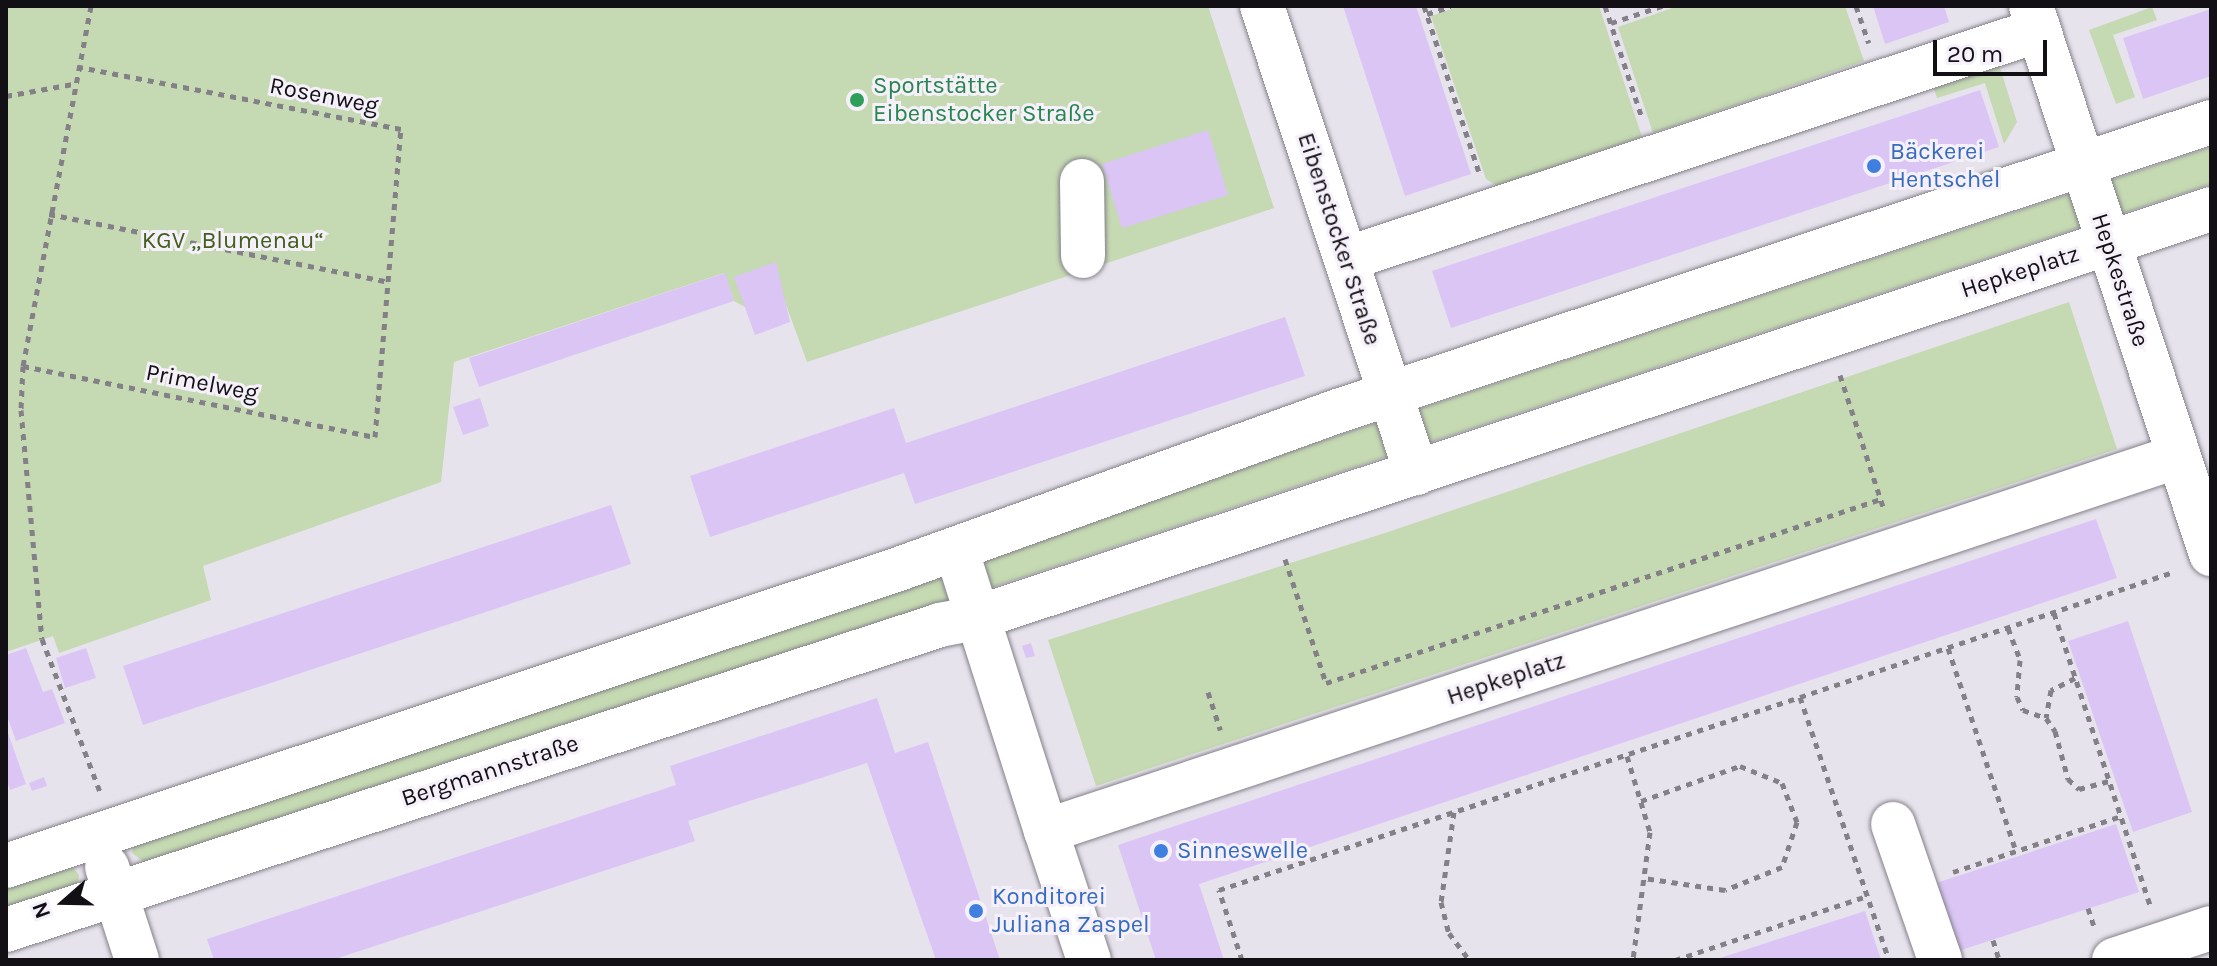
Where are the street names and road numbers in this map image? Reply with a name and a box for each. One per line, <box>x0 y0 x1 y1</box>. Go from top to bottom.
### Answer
street label: Rosenweg <box>267 71 381 121</box>
street label: Eibenstocker Straße <box>1291 129 1387 349</box>
street label: Hepkestraße <box>2085 210 2155 350</box>
street label: Hepkeplatz <box>1957 239 2083 305</box>
street label: Primelweg <box>143 358 261 408</box>
street label: Hepkeplatz <box>1443 646 1569 712</box>
street label: Bergmannstraße <box>398 729 582 813</box>

